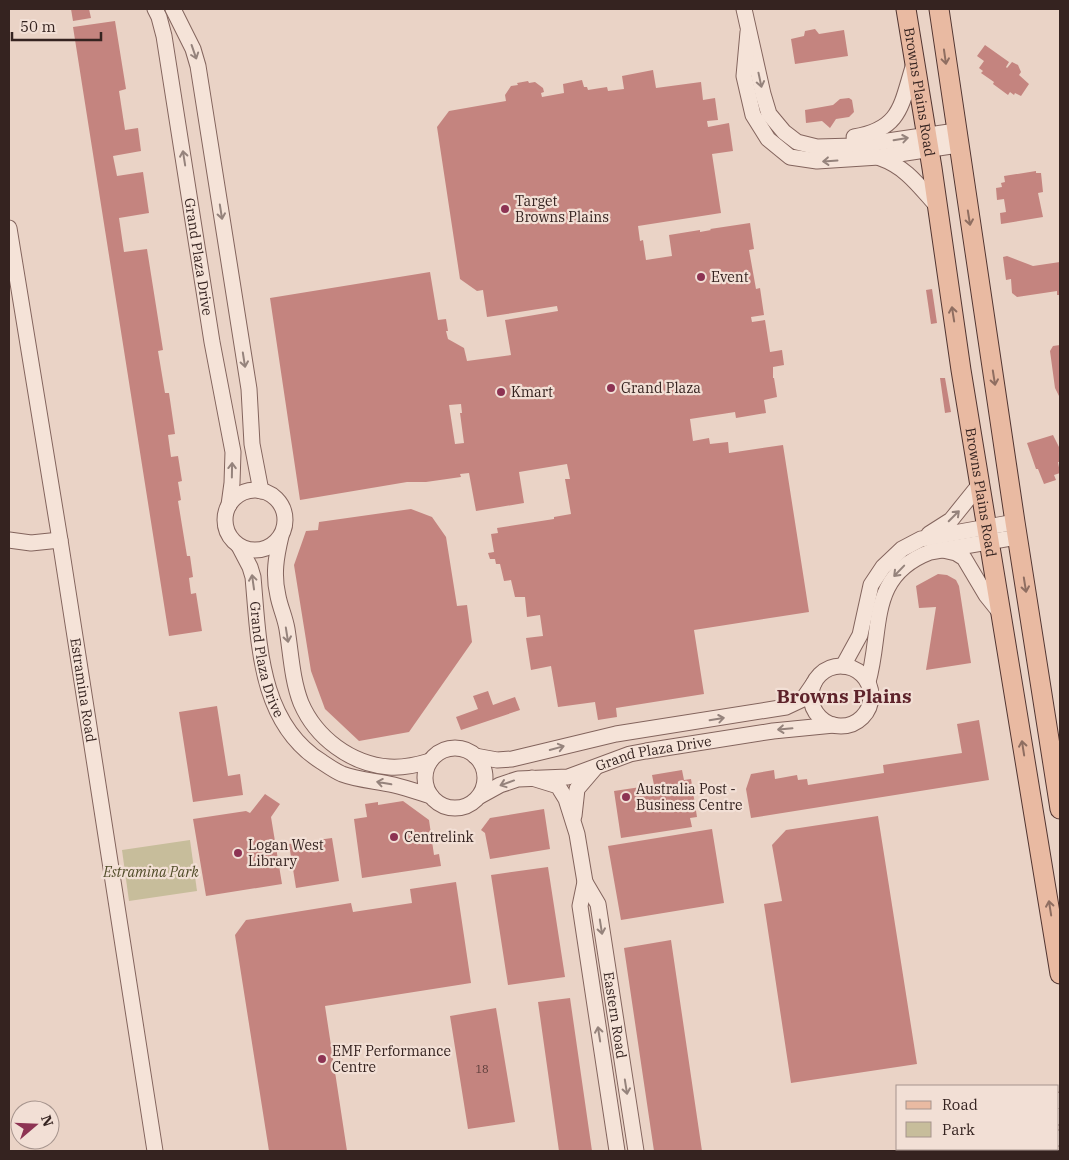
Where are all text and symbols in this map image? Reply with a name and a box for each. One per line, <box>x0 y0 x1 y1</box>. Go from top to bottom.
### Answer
scale bar <box>12 10 101 42</box>
text: 50 m <box>20 17 56 36</box>
street label: Browns Plains Road <box>900 26 939 158</box>
one-way arrow <box>190 44 199 60</box>
one-way arrow <box>940 49 950 65</box>
one-way arrow <box>756 71 765 87</box>
one-way arrow <box>892 134 908 144</box>
one-way arrow <box>178 151 188 167</box>
one-way arrow <box>822 156 838 165</box>
place label: Target Browns Plains <box>515 192 609 226</box>
street label: Grand Plaza Drive <box>181 197 217 317</box>
marker: Target Browns Plains <box>499 203 511 215</box>
one-way arrow <box>216 204 226 220</box>
one-way arrow <box>965 209 975 225</box>
place label: Event <box>711 268 749 286</box>
marker: Event <box>695 271 707 283</box>
one-way arrow <box>948 307 958 323</box>
one-way arrow <box>240 351 250 367</box>
one-way arrow <box>989 370 999 386</box>
place label: Grand Plaza <box>621 379 701 397</box>
marker: Grand Plaza <box>605 382 617 394</box>
place label: Kmart <box>511 383 553 401</box>
marker: Kmart <box>495 386 507 398</box>
street label: Browns Plains Road <box>962 426 1001 559</box>
one-way arrow <box>227 463 237 479</box>
one-way arrow <box>948 510 960 522</box>
one-way arrow <box>893 565 905 578</box>
one-way arrow <box>248 574 258 590</box>
one-way arrow <box>1020 576 1030 592</box>
street label: Grand Plaza Drive <box>246 601 288 721</box>
one-way arrow <box>283 626 293 642</box>
street label: Estramina Road <box>66 637 100 744</box>
district label: Browns Plains <box>776 684 912 708</box>
one-way arrow <box>709 713 725 723</box>
one-way arrow <box>777 725 793 734</box>
street label: Grand Plaza Drive <box>593 732 713 775</box>
one-way arrow <box>1018 740 1028 756</box>
one-way arrow <box>549 742 565 752</box>
one-way arrow <box>376 778 392 787</box>
one-way arrow <box>499 778 515 788</box>
place label: Australia Post - Business Centre <box>636 780 742 814</box>
marker: Australia Post - Business Centre <box>620 791 632 803</box>
place label: Centrelink <box>404 828 475 846</box>
marker: Centrelink <box>388 831 400 843</box>
place label: Logan West Library <box>248 836 324 870</box>
marker: Logan West Library <box>232 847 244 859</box>
park label: Estramina Park <box>102 863 199 881</box>
one-way arrow <box>1044 901 1054 917</box>
one-way arrow <box>597 919 607 935</box>
street label: Eastern Road <box>600 970 631 1060</box>
one-way arrow <box>594 1026 604 1042</box>
place label: EMF Performance Centre <box>332 1042 451 1076</box>
marker: EMF Performance Centre <box>316 1053 328 1065</box>
house number: 18 <box>475 1062 489 1076</box>
one-way arrow <box>622 1079 632 1095</box>
legend <box>896 1085 1059 1150</box>
text: Road <box>942 1095 978 1114</box>
north arrow <box>10 1100 60 1150</box>
text: N <box>37 1113 58 1129</box>
text: Park <box>942 1120 975 1139</box>

